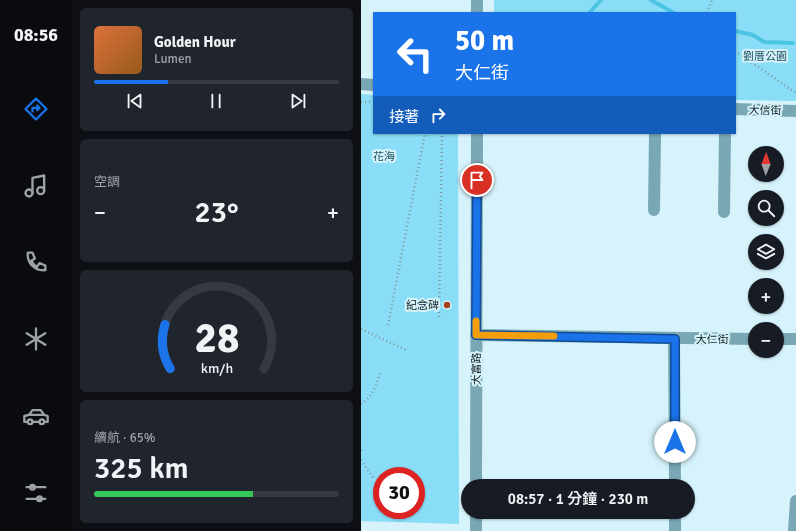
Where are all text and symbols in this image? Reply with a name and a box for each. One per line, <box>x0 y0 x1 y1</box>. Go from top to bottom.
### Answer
text: 08:56 <box>14 24 58 46</box>
text: 50 m <box>455 24 514 58</box>
icon: left <box>389 28 441 80</box>
text: Golden Hour <box>154 33 236 51</box>
park label: 劉厝公園 <box>743 50 787 63</box>
text: Lumen <box>154 51 192 67</box>
text: 大仁街 <box>455 62 509 84</box>
icon: previous <box>124 90 146 112</box>
icon: pause <box>205 90 227 112</box>
icon: next <box>287 90 309 112</box>
icon: directions <box>22 95 50 123</box>
icon: right <box>427 104 449 126</box>
street label: 大信街 <box>748 104 782 117</box>
text: 接著 <box>389 108 419 126</box>
north arrow <box>748 146 784 182</box>
map controls <box>748 146 784 358</box>
park label: 花海 <box>373 150 395 163</box>
pin <box>460 163 494 197</box>
icon: arrive <box>466 169 488 191</box>
icon: music <box>22 172 50 200</box>
text: 空調 <box>94 174 120 190</box>
button: search <box>748 190 784 226</box>
text: 23° <box>195 194 238 231</box>
text: − <box>94 199 106 226</box>
text: + <box>327 199 339 226</box>
button: layers <box>748 234 784 270</box>
icon: phone <box>22 248 50 276</box>
button: + <box>748 278 784 314</box>
place label: 紀念碑 <box>406 299 439 312</box>
marker: 紀念碑 <box>442 300 452 310</box>
text: 28 <box>194 313 239 364</box>
button: − <box>748 322 784 358</box>
icon: climate <box>22 325 50 353</box>
street label: 大仁街 <box>696 333 729 346</box>
street label: 大富路 <box>470 353 483 386</box>
text: km/h <box>200 359 233 376</box>
icon: car <box>22 402 50 430</box>
position arrow <box>654 421 696 463</box>
text: 續航 · 65% <box>94 430 156 446</box>
text: 325 km <box>94 450 189 487</box>
speed limit sign: 30 <box>373 467 425 519</box>
icon: filters <box>22 479 50 507</box>
text: 08:57 · 1 分鐘 · 230 m <box>508 490 648 508</box>

